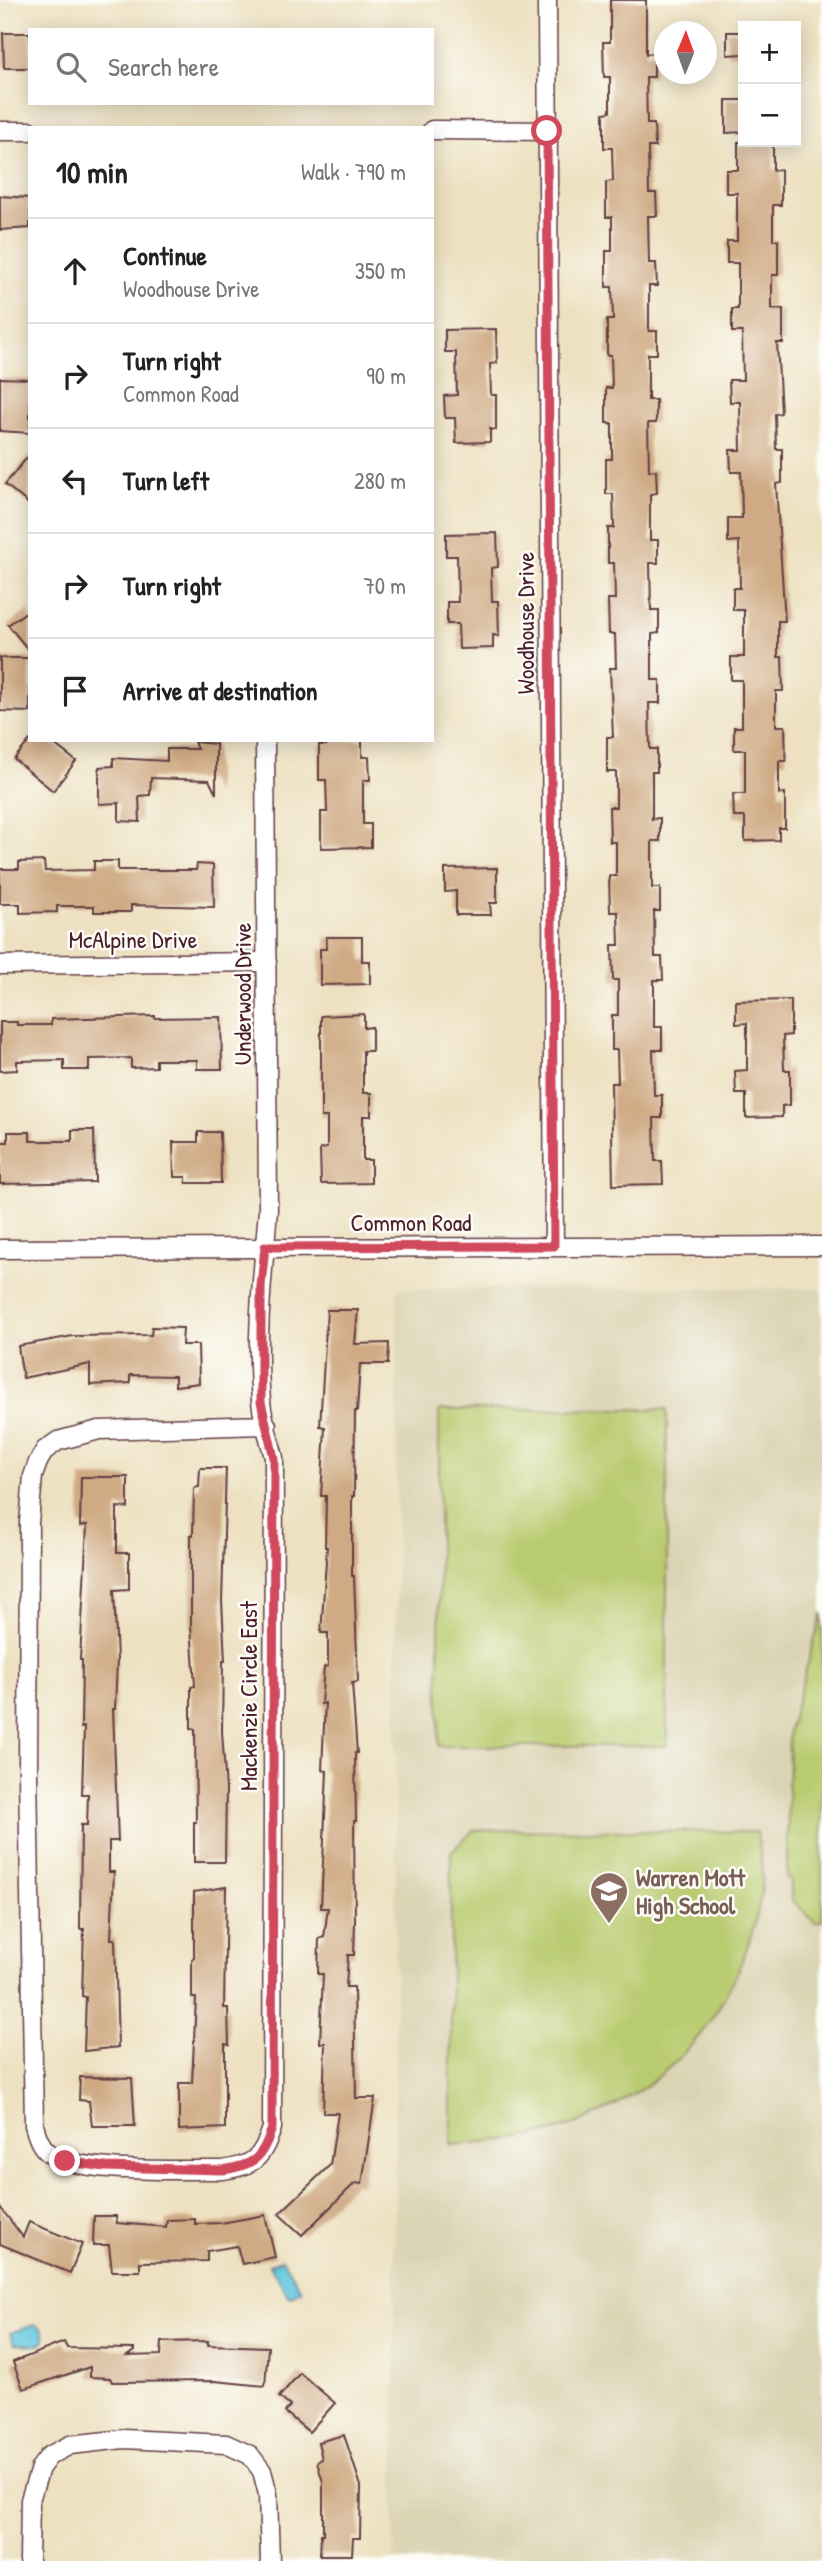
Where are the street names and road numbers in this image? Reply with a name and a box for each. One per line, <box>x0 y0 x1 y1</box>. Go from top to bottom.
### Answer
street label: Woodhouse Drive <box>509 551 541 694</box>
street label: Underwood Drive <box>226 922 258 1065</box>
street label: McAlpine Drive <box>69 923 198 955</box>
street label: Common Road <box>351 1206 471 1238</box>
street label: Mackenzie Circle East <box>232 1600 264 1791</box>

